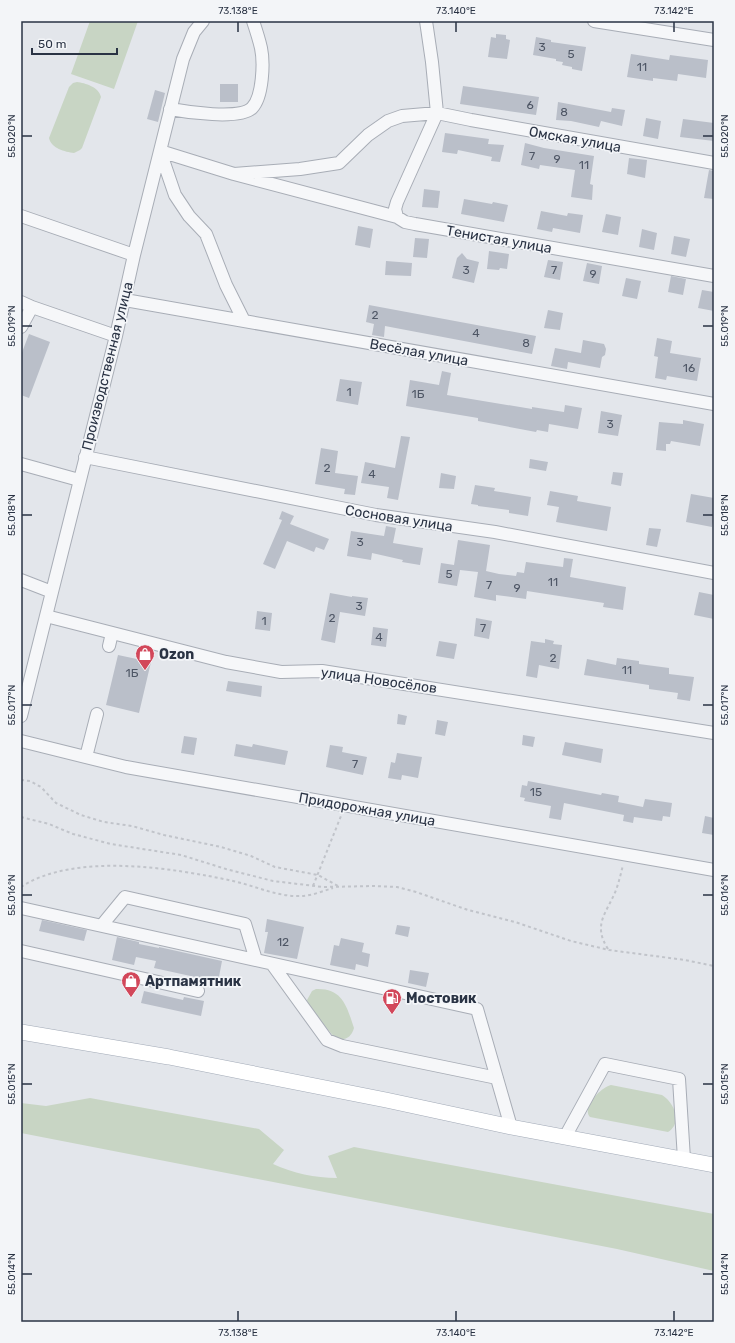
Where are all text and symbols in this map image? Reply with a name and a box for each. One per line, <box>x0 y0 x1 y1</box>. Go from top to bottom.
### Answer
text: 73.138°E <box>218 5 258 17</box>
text: 73.140°E <box>436 5 476 17</box>
text: 73.142°E <box>654 5 694 17</box>
scale bar <box>32 30 117 56</box>
text: 50 m <box>38 37 66 51</box>
house number: 3 <box>538 40 546 54</box>
house number: 5 <box>567 47 575 61</box>
house number: 11 <box>637 60 647 74</box>
house number: 6 <box>526 98 534 112</box>
house number: 8 <box>560 105 568 119</box>
text: 55.020°N <box>6 114 18 158</box>
text: 55.020°N <box>719 114 731 158</box>
street label: Омская улица <box>527 123 622 156</box>
house number: 7 <box>529 149 535 163</box>
house number: 9 <box>553 152 561 166</box>
house number: 11 <box>579 158 589 172</box>
street label: Тенистая улица <box>445 222 553 257</box>
house number: 3 <box>462 263 470 277</box>
house number: 7 <box>551 263 557 277</box>
house number: 9 <box>589 267 597 281</box>
street label: Производственная улица <box>78 280 137 452</box>
text: 55.019°N <box>6 305 18 347</box>
text: 55.019°N <box>719 305 731 347</box>
house number: 2 <box>371 308 379 322</box>
house number: 4 <box>472 326 480 340</box>
street label: Весёлая улица <box>368 335 470 370</box>
house number: 8 <box>522 336 530 350</box>
house number: 16 <box>683 361 695 375</box>
house number: 1 <box>346 385 352 399</box>
house number: 1Б <box>412 387 425 401</box>
house number: 3 <box>606 417 614 431</box>
house number: 2 <box>323 461 331 475</box>
house number: 4 <box>368 467 376 481</box>
text: 55.018°N <box>6 494 18 536</box>
text: 55.018°N <box>719 494 731 536</box>
street label: Сосновая улица <box>344 502 454 535</box>
house number: 3 <box>356 535 364 549</box>
house number: 5 <box>445 567 453 581</box>
house number: 11 <box>548 575 558 589</box>
house number: 7 <box>486 578 492 592</box>
house number: 9 <box>513 581 521 595</box>
house number: 3 <box>355 599 363 613</box>
house number: 2 <box>328 611 336 625</box>
house number: 1 <box>261 614 267 628</box>
house number: 7 <box>480 621 486 635</box>
house number: 4 <box>375 630 383 644</box>
shop icon: Ozon <box>134 643 156 671</box>
place label: Ozon <box>159 646 194 663</box>
house number: 2 <box>549 651 557 665</box>
house number: 11 <box>622 663 632 677</box>
street label: улица Новосёлов <box>320 664 438 697</box>
house number: 1Б <box>126 666 139 680</box>
text: 55.017°N <box>6 685 18 725</box>
text: 55.017°N <box>719 685 731 725</box>
house number: 7 <box>352 757 358 771</box>
house number: 15 <box>530 785 542 799</box>
street label: Придорожная улица <box>297 789 437 830</box>
text: 55.016°N <box>6 874 18 916</box>
text: 55.016°N <box>719 874 731 916</box>
house number: 12 <box>277 935 289 949</box>
shop icon: Артпамятник <box>120 970 142 998</box>
place label: Артпамятник <box>145 973 242 990</box>
fuel station icon: Мостовик <box>381 987 403 1015</box>
place label: Мостовик <box>406 990 477 1007</box>
text: 55.015°N <box>6 1063 18 1105</box>
text: 55.015°N <box>719 1063 731 1105</box>
text: 55.014°N <box>6 1253 18 1295</box>
text: 55.014°N <box>719 1253 731 1295</box>
text: 73.138°E <box>218 1327 258 1339</box>
text: 73.140°E <box>436 1327 476 1339</box>
text: 73.142°E <box>654 1327 694 1339</box>

